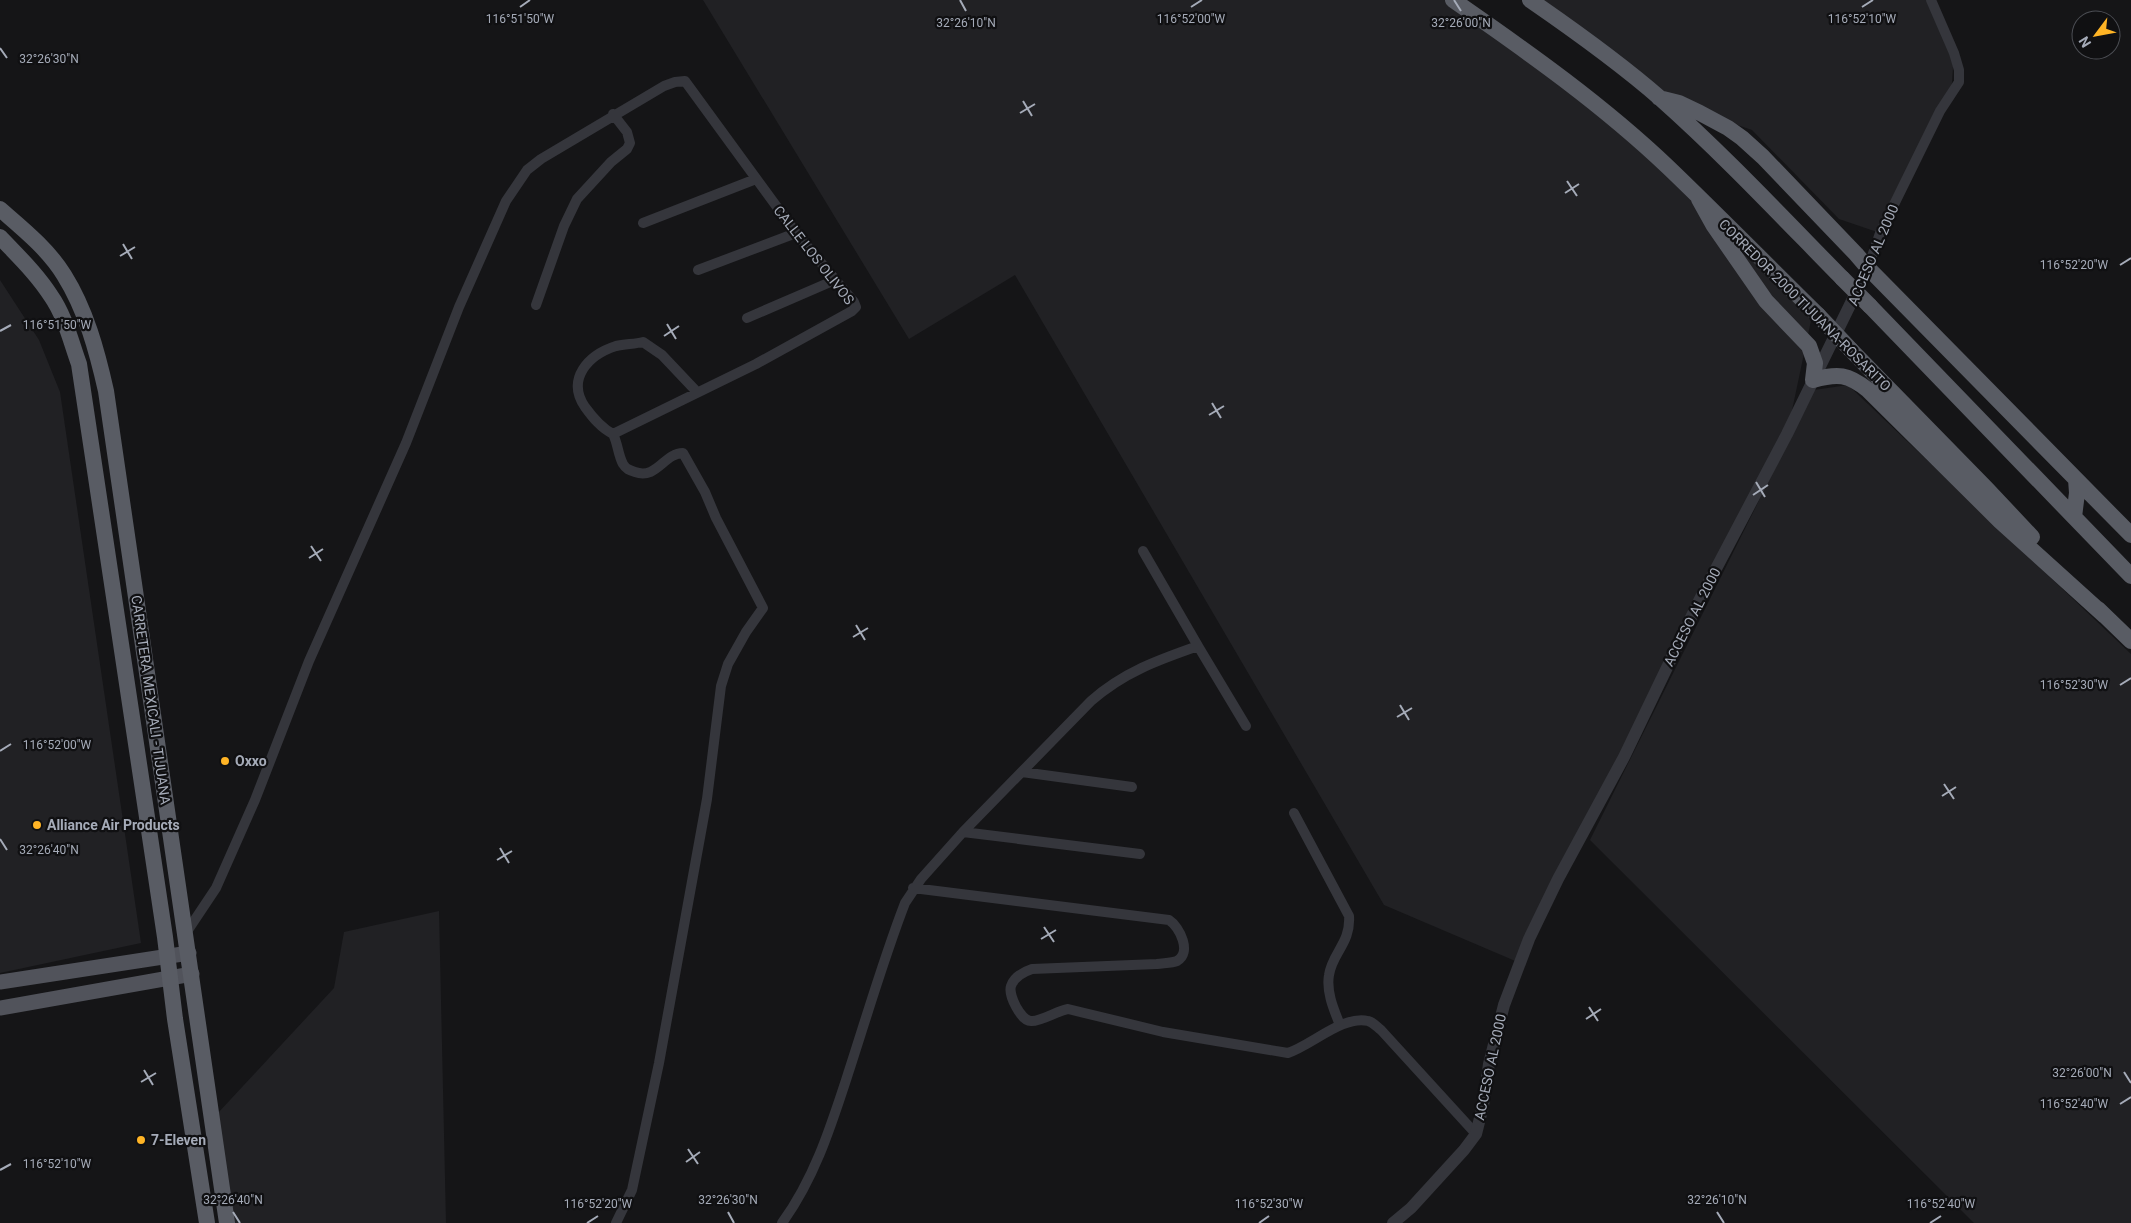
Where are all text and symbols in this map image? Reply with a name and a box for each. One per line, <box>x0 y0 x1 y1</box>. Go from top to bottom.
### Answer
north arrow <box>2071 10 2121 60</box>
text: 116°51'50"W <box>486 12 554 26</box>
text: 116°52'00"W <box>1157 12 1225 26</box>
text: 116°52'10"W <box>1828 12 1896 26</box>
text: 32°26'10"N <box>936 16 996 30</box>
text: 32°26'00"N <box>1431 16 1491 30</box>
text: N <box>2076 33 2094 50</box>
text: 32°26'30"N <box>19 52 79 66</box>
street label: CALLE LOS OLIVOS <box>770 202 858 308</box>
street label: ACCESO AL 2000 <box>1844 202 1902 308</box>
street label: CORREDOR 2000 TIJUANA-ROSARITO <box>1716 216 1894 394</box>
text: 116°52'20"W <box>2040 258 2108 272</box>
text: 116°51'50"W <box>23 318 91 332</box>
street label: ACCESO AL 2000 <box>1660 565 1724 669</box>
street label: CARRETERA MEXICALI - TIJUANA <box>128 594 174 806</box>
text: 116°52'30"W <box>2040 678 2108 692</box>
text: 116°52'00"W <box>23 738 91 752</box>
place label: Oxxo <box>235 753 267 769</box>
marker: Oxxo <box>219 755 231 767</box>
place label: Alliance Air Products <box>47 817 180 833</box>
marker: Alliance Air Products <box>31 819 43 831</box>
text: 32°26'40"N <box>19 843 79 857</box>
street label: ACCESO AL 2000 <box>1471 1012 1509 1122</box>
text: 32°26'00"N <box>2052 1066 2112 1080</box>
text: 116°52'40"W <box>2040 1097 2108 1111</box>
place label: 7-Eleven <box>151 1132 206 1148</box>
marker: 7-Eleven <box>135 1134 147 1146</box>
text: 116°52'10"W <box>23 1157 91 1171</box>
text: 32°26'40"N <box>203 1193 263 1207</box>
text: 32°26'30"N <box>698 1193 758 1207</box>
text: 32°26'10"N <box>1687 1193 1747 1207</box>
text: 116°52'20"W <box>564 1197 632 1211</box>
text: 116°52'30"W <box>1235 1197 1303 1211</box>
text: 116°52'40"W <box>1907 1197 1975 1211</box>

